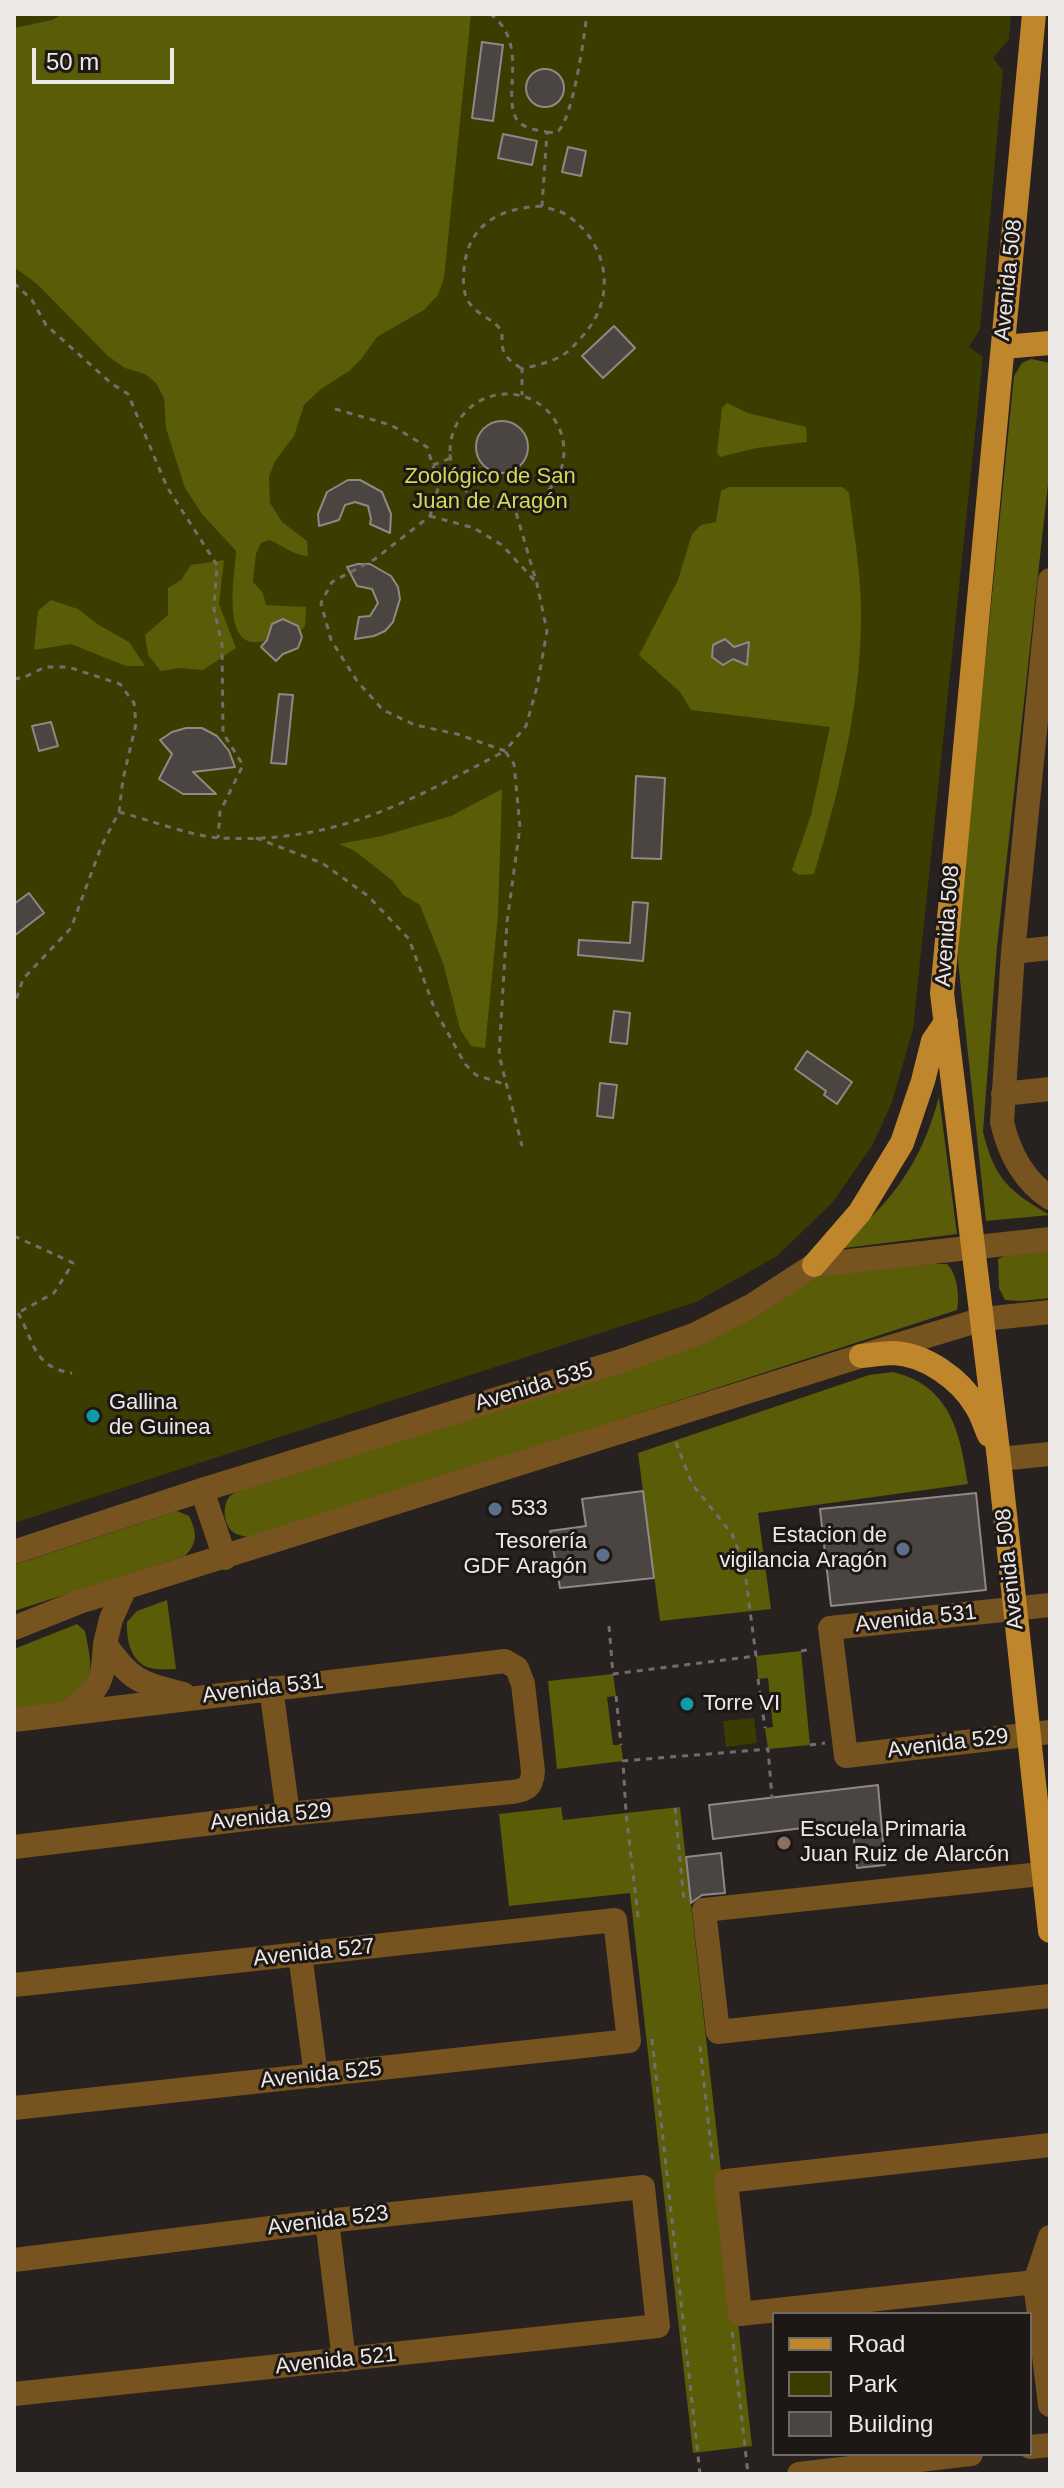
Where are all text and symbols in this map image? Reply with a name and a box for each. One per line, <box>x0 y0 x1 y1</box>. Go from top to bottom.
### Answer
scale bar <box>36 32 178 82</box>
text: 50 m <box>46 48 99 75</box>
street label: Avenida 508 <box>990 218 1028 342</box>
park label: Zoológico de San Juan de Aragón <box>404 464 576 516</box>
street label: Avenida 508 <box>931 864 965 988</box>
street label: Avenida 535 <box>472 1357 596 1417</box>
place label: Gallina de Guinea <box>109 1390 211 1442</box>
marker: Gallina de Guinea <box>84 1407 102 1425</box>
place label: 533 <box>511 1496 548 1522</box>
marker: 533 <box>486 1500 504 1518</box>
street label: Avenida 508 <box>991 1507 1029 1631</box>
place label: Estacion de vigilancia Aragón <box>719 1523 887 1574</box>
place label: Tesorería GDF Aragón <box>464 1529 587 1580</box>
marker: Estacion de vigilancia Aragón <box>894 1540 912 1558</box>
marker: Tesorería GDF Aragón <box>594 1546 612 1564</box>
street label: Avenida 531 <box>854 1600 978 1638</box>
street label: Avenida 531 <box>201 1668 325 1710</box>
place label: Torre VI <box>703 1691 780 1717</box>
marker: Torre VI <box>678 1695 696 1713</box>
street label: Avenida 529 <box>886 1723 1010 1765</box>
street label: Avenida 529 <box>209 1798 333 1836</box>
place label: Escuela Primaria Juan Ruiz de Alarcón <box>800 1817 1009 1868</box>
marker: Escuela Primaria Juan Ruiz de Alarcón <box>775 1834 793 1852</box>
street label: Avenida 527 <box>252 1934 376 1972</box>
street label: Avenida 525 <box>259 2056 383 2094</box>
street label: Avenida 523 <box>266 2200 390 2242</box>
legend <box>772 2312 1032 2456</box>
text: Road <box>848 2330 905 2357</box>
street label: Avenida 521 <box>274 2342 398 2380</box>
text: Park <box>848 2370 897 2397</box>
text: Building <box>848 2410 933 2437</box>

